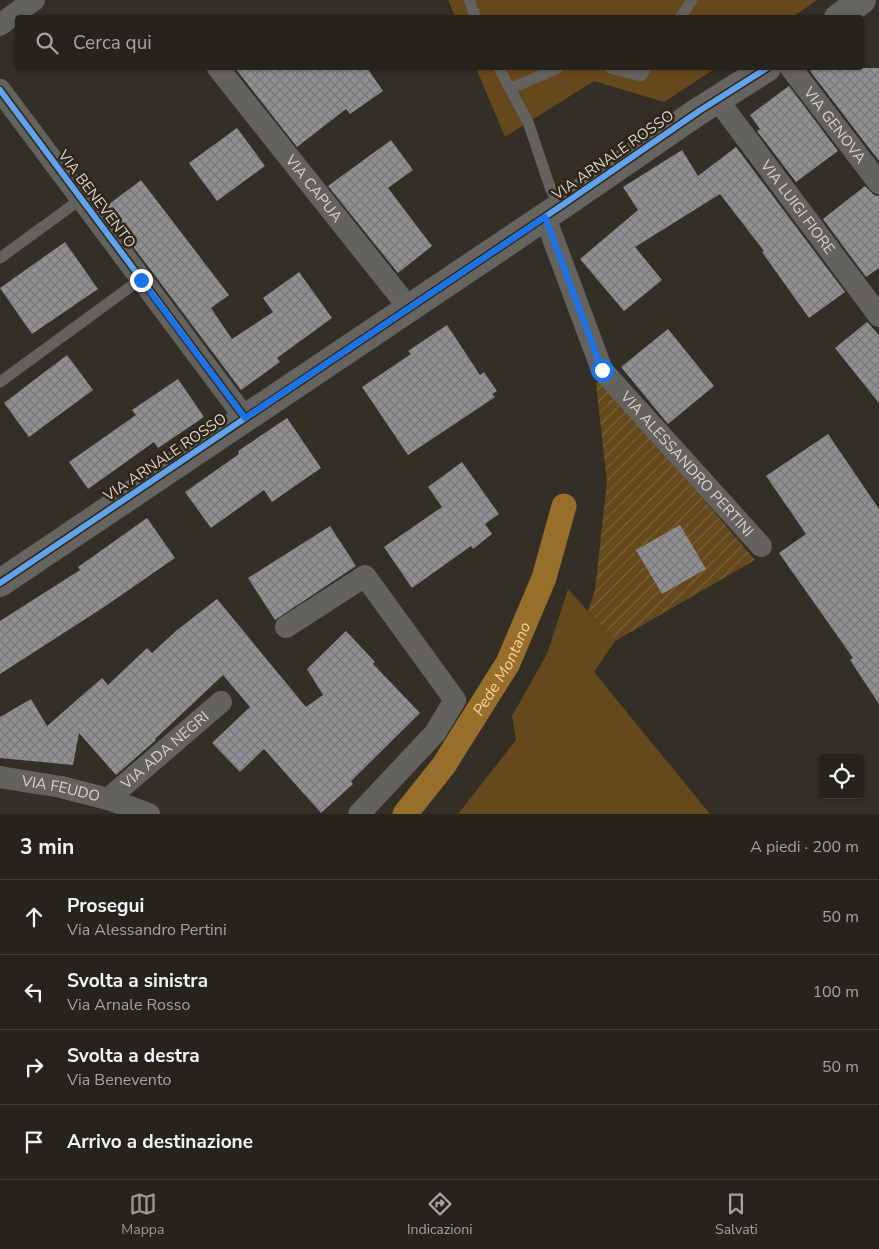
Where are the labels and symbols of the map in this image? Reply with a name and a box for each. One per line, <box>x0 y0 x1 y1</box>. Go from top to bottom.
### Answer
street label: VIA GENOVA <box>798 82 871 168</box>
street label: VIA ARNALE ROSSO <box>547 105 678 205</box>
street label: VIA BENEVENTO <box>53 145 140 252</box>
street label: VIA CAPUA <box>280 150 347 226</box>
street label: VIA LUIGI FIORE <box>756 155 839 258</box>
route end <box>130 269 153 292</box>
route start <box>591 359 614 382</box>
street label: VIA ALESSANDRO PERTINI <box>615 386 758 541</box>
street label: VIA ARNALE ROSSO <box>99 408 230 506</box>
water label: Pede Montano <box>468 619 536 720</box>
street label: VIA ADA NEGRI <box>116 707 213 794</box>
street label: VIA FEUDO <box>19 771 102 807</box>

